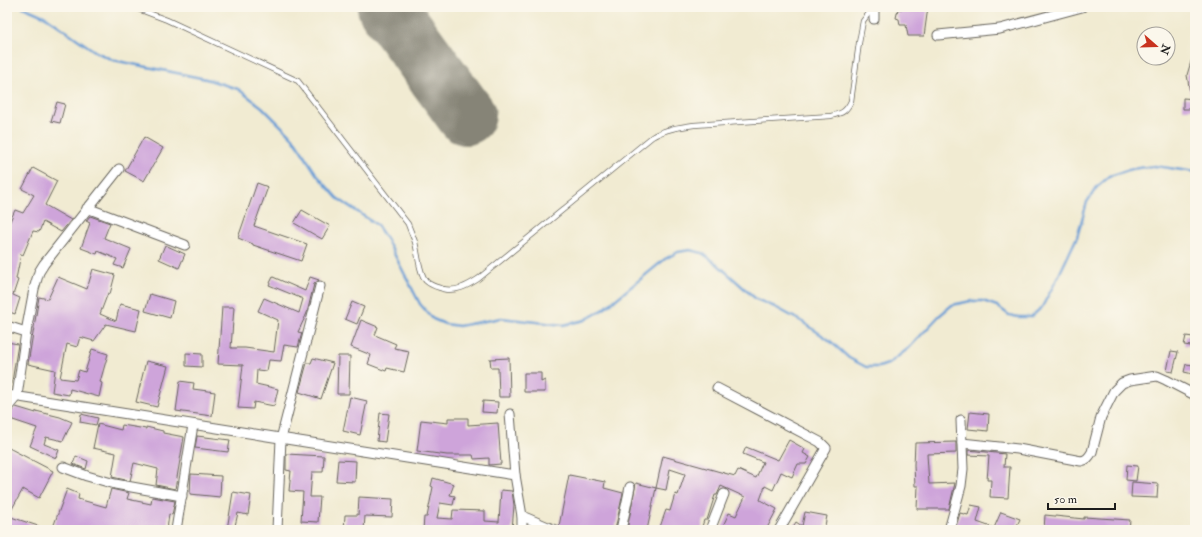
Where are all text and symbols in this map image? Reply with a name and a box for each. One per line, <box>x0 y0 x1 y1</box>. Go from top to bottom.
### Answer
north arrow <box>1136 26 1176 66</box>
text: N <box>1157 41 1173 57</box>
scale bar <box>1048 485 1115 511</box>
text: 50 m <box>1054 492 1078 507</box>

